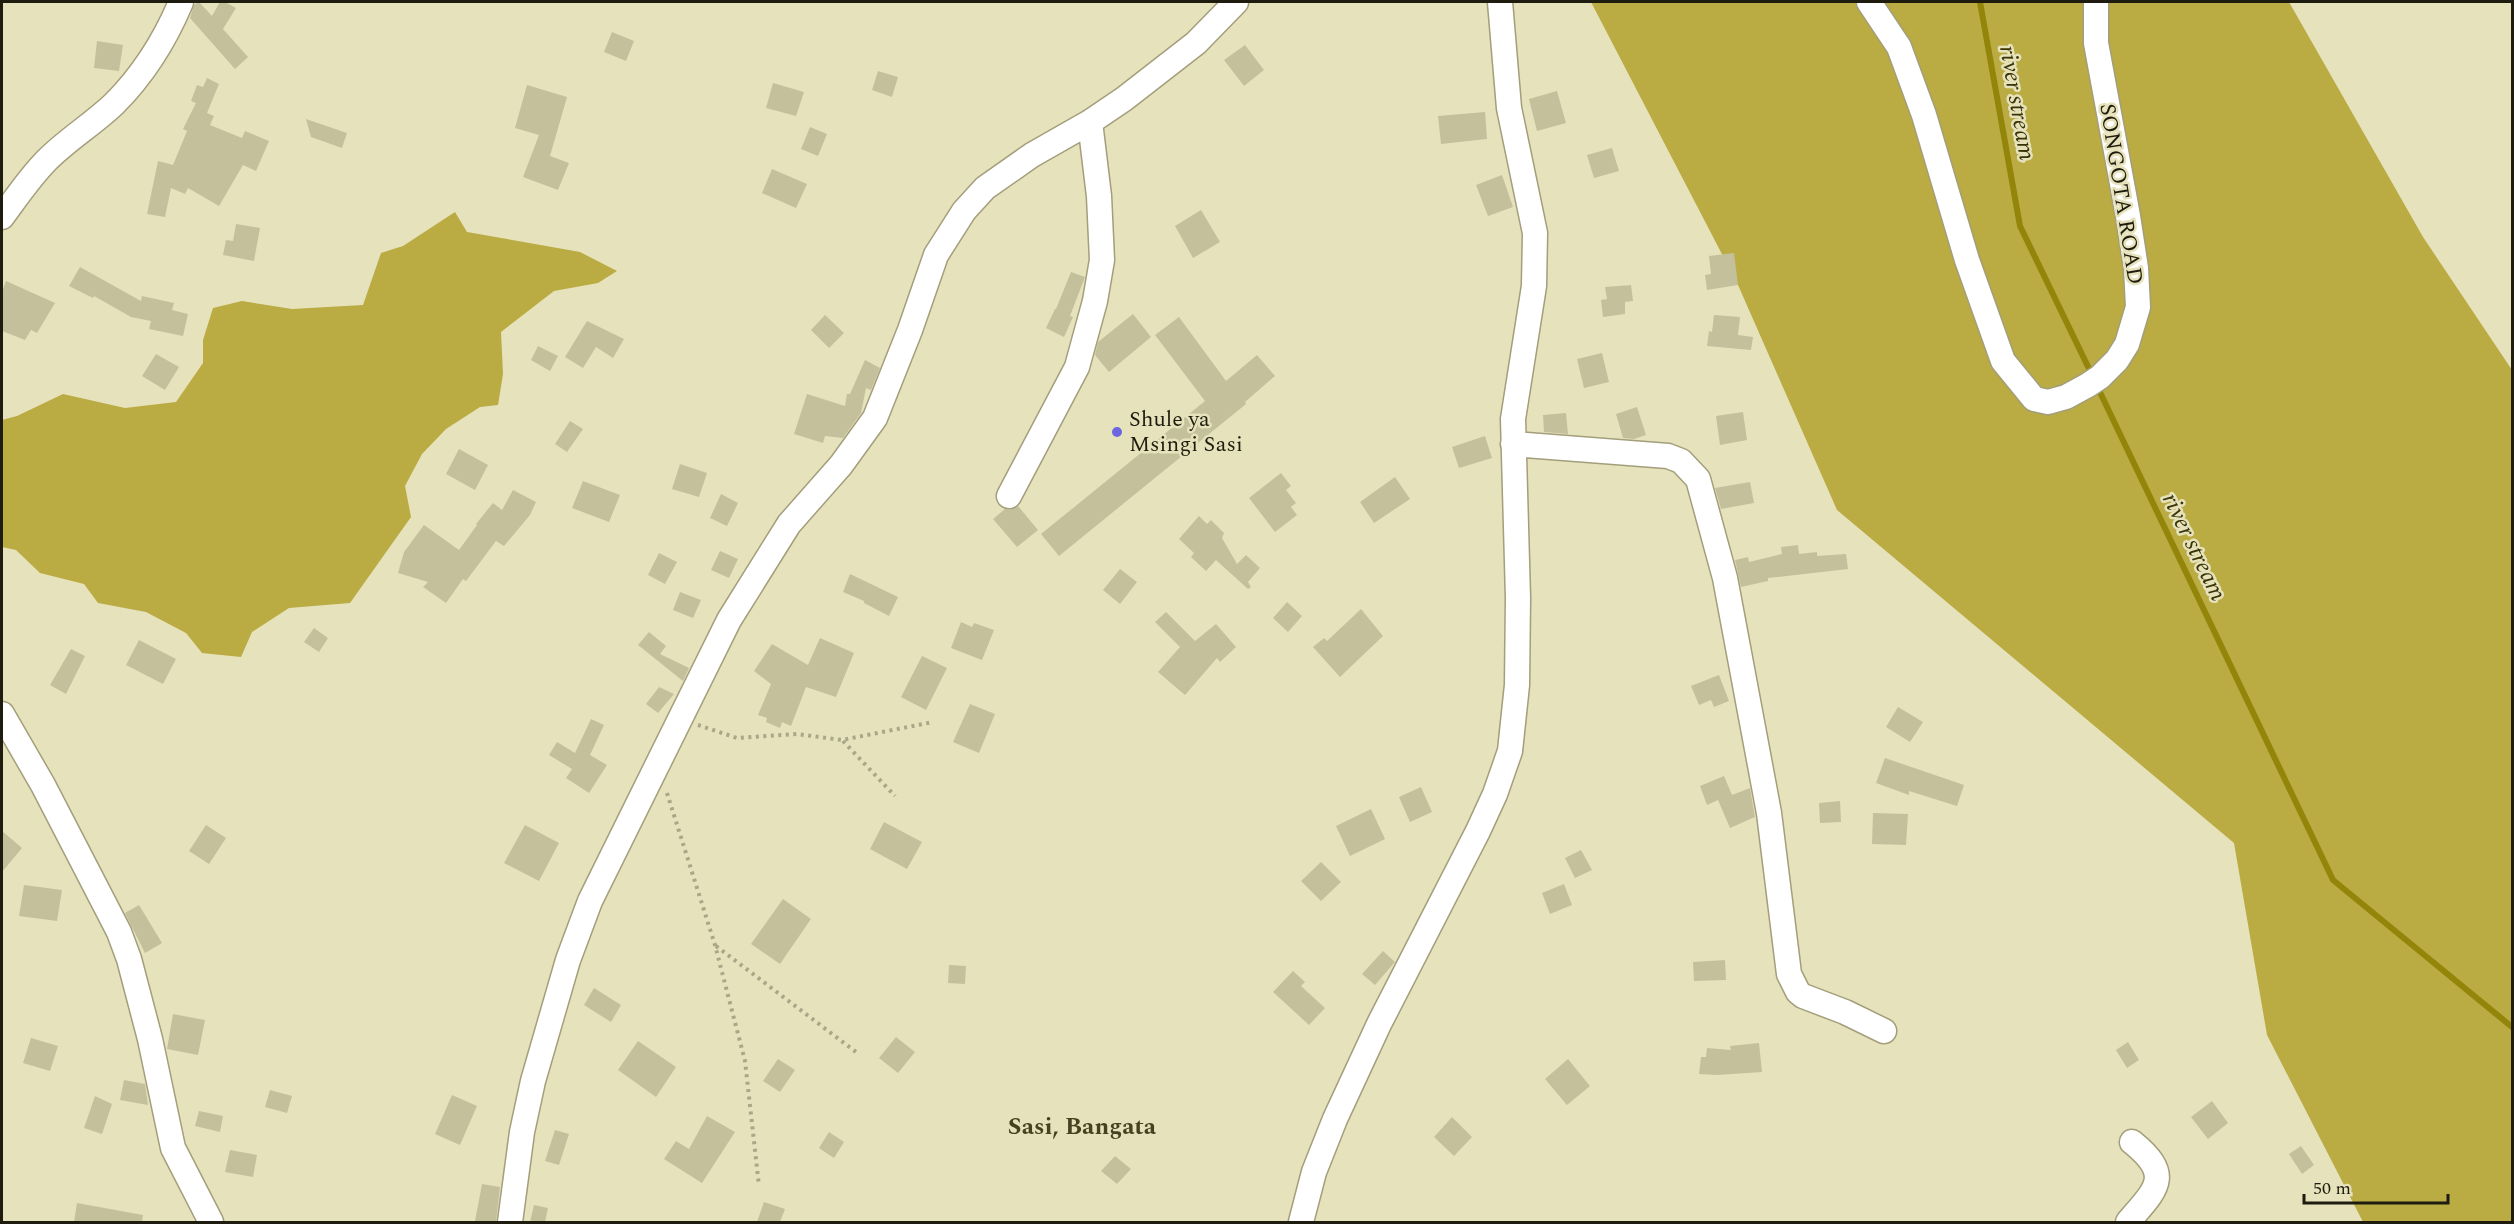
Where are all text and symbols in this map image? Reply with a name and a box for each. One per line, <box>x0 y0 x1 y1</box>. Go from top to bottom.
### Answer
water label: river stream <box>1989 43 2045 164</box>
street label: SONGOTA ROAD <box>2090 101 2152 287</box>
place label: Shule ya Msingi Sasi <box>1129 403 1243 461</box>
marker: Shule ya Msingi Sasi <box>1110 425 1124 439</box>
water label: river stream <box>2152 487 2236 607</box>
district label: Sasi, Bangata <box>1008 1109 1157 1145</box>
scale bar <box>2304 1167 2448 1205</box>
text: 50 m <box>2313 1175 2351 1202</box>

